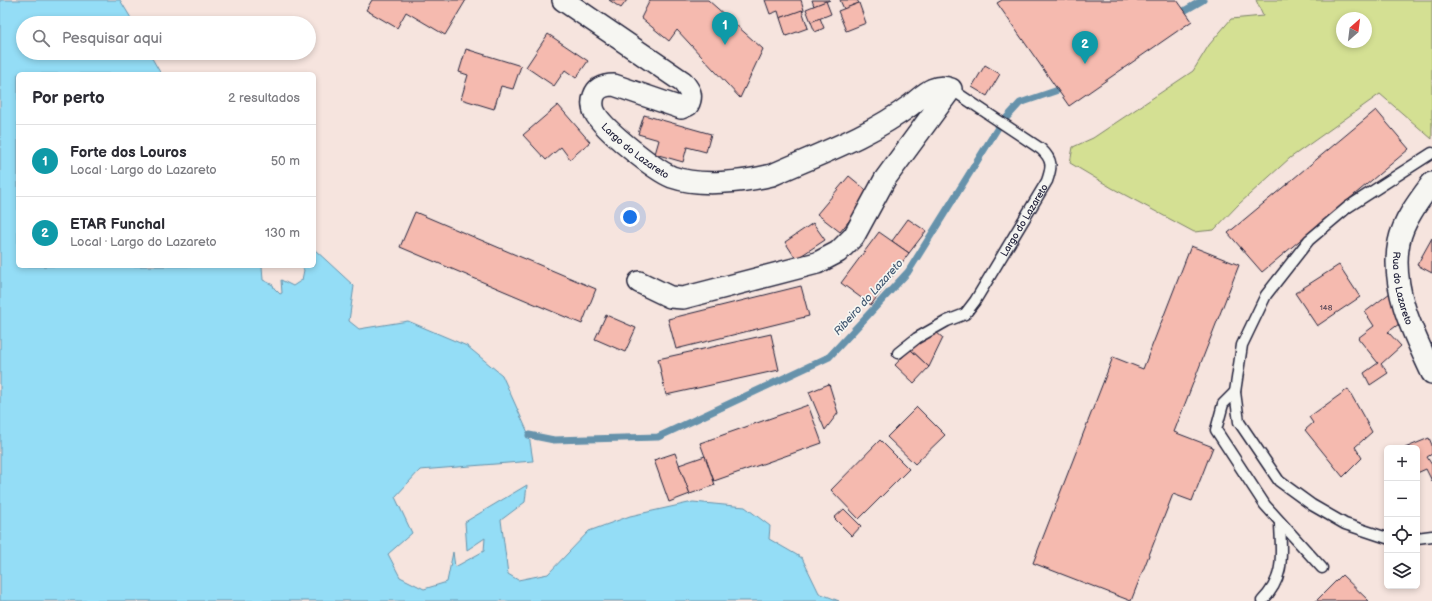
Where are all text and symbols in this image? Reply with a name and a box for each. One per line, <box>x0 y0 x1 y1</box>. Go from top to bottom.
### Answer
pin: 1 <box>712 12 738 45</box>
north arrow <box>1336 12 1372 48</box>
search box <box>16 16 316 60</box>
icon: search <box>30 27 52 49</box>
text: Pesquisar aqui <box>62 29 162 48</box>
pin: 2 <box>1072 31 1098 64</box>
text: Por perto <box>32 88 105 108</box>
text: 2 resultados <box>228 90 300 106</box>
street label: Largo do Lazareto <box>599 121 671 182</box>
text: Forte dos Louros <box>70 143 187 162</box>
text: 1 <box>42 153 48 169</box>
text: 50 m <box>271 153 300 169</box>
text: Local · Largo do Lazareto <box>70 162 217 178</box>
street label: Largo do Lazareto <box>998 182 1051 259</box>
your location <box>620 207 640 227</box>
text: ETAR Funchal <box>70 215 165 234</box>
text: 2 <box>41 225 49 241</box>
text: 130 m <box>265 225 300 241</box>
text: Local · Largo do Lazareto <box>70 234 217 250</box>
street label: Rua do Lazareto <box>1390 251 1415 327</box>
water label: Ribeiro do Lazareto <box>831 256 906 338</box>
house number: 148 <box>1320 303 1333 312</box>
map controls <box>1384 445 1420 589</box>
button: + <box>1384 445 1420 481</box>
button: − <box>1384 481 1420 517</box>
button: locate <box>1384 517 1420 553</box>
button: layers <box>1384 553 1420 589</box>

